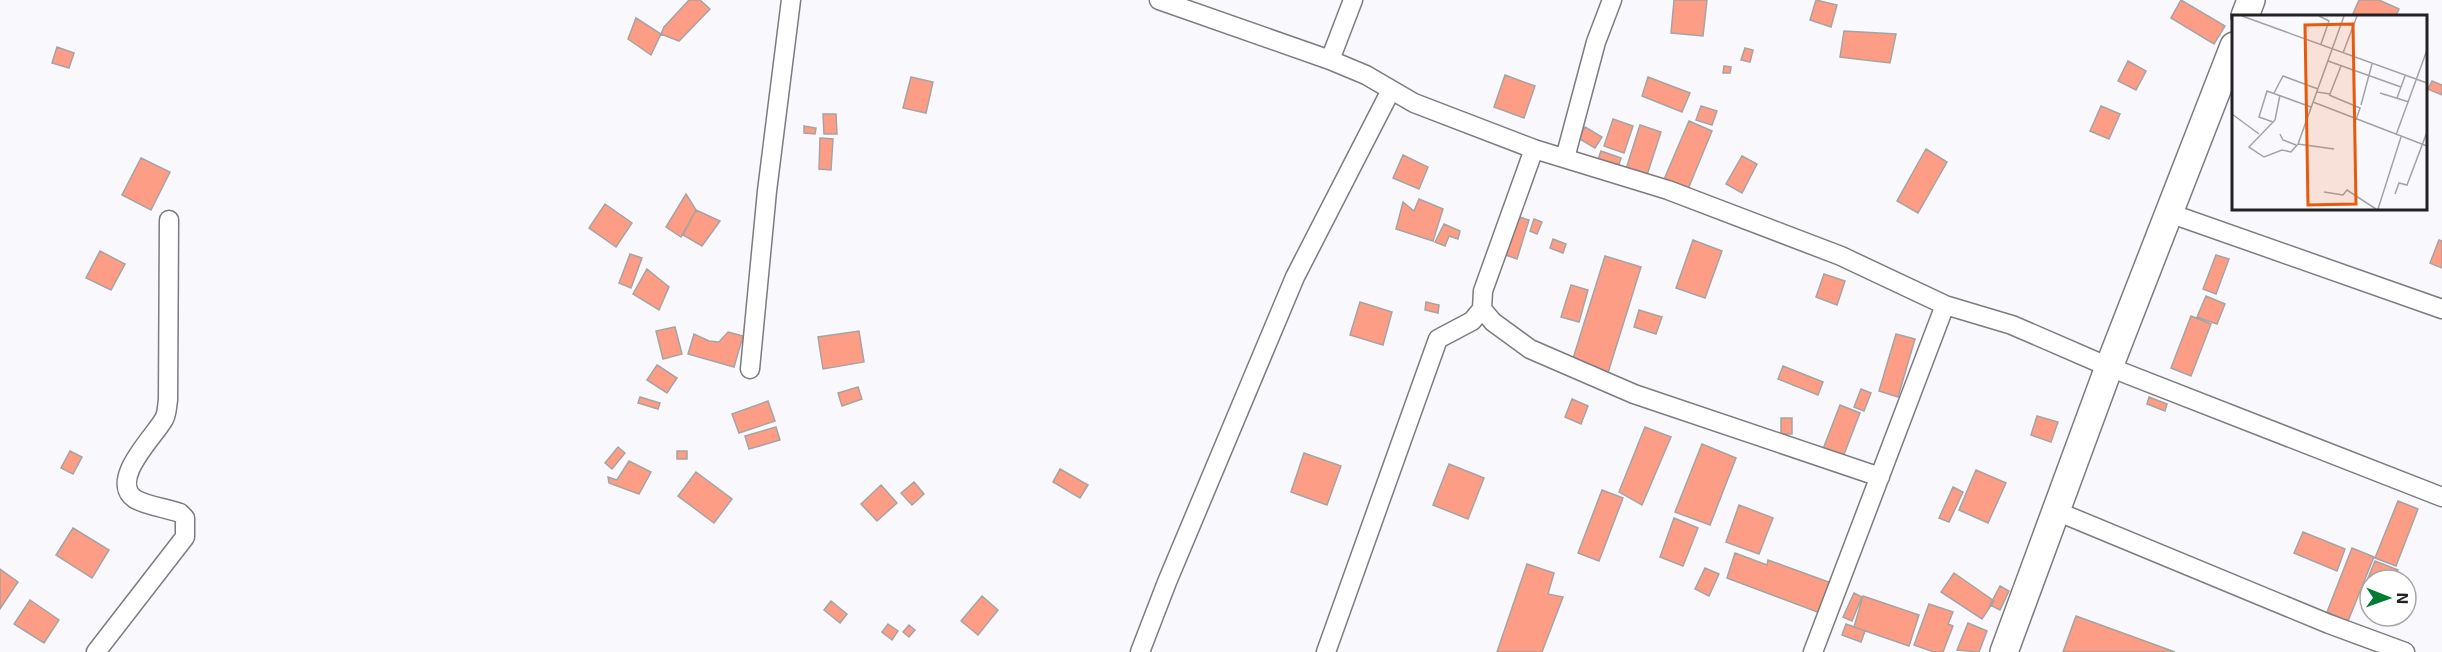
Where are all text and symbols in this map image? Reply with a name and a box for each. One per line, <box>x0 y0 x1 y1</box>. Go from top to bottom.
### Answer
inset map <box>2232 15 2427 210</box>
north arrow <box>2358 568 2418 628</box>
text: N <box>2394 592 2413 604</box>

